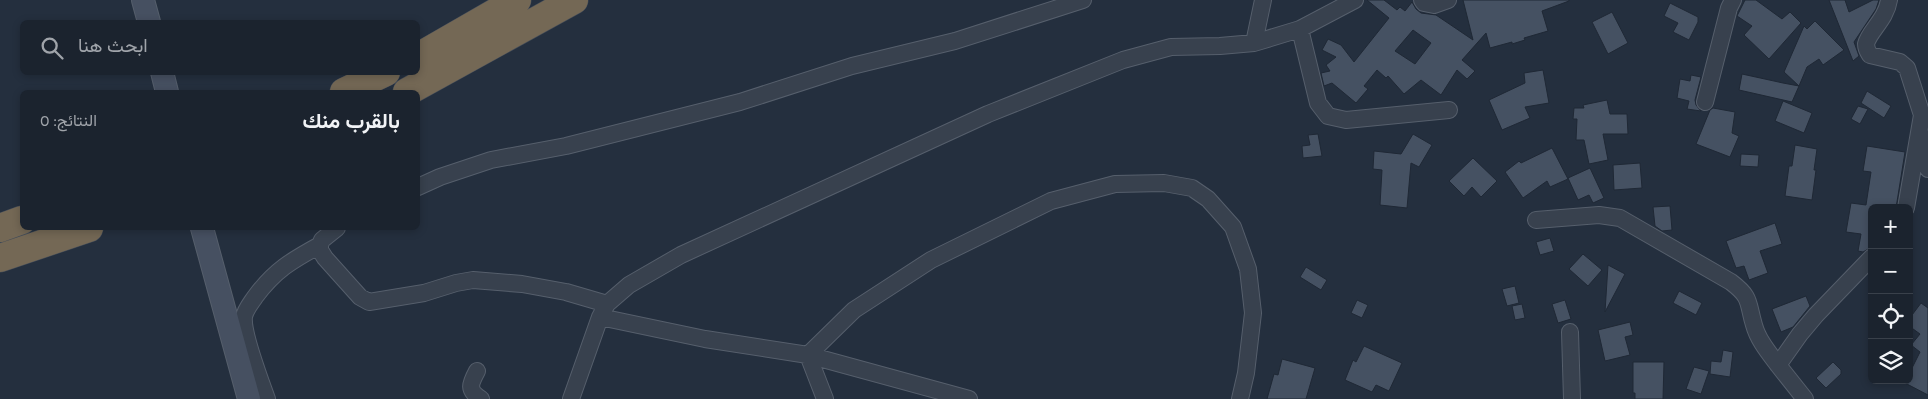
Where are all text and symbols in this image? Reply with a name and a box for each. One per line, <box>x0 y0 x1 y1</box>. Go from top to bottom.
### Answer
search box <box>20 20 420 75</box>
icon: search <box>38 34 66 62</box>
text: ابحث هنا <box>78 35 148 57</box>
text: بالقرب منك <box>302 109 400 133</box>
text: النتائج: 0 <box>40 111 97 130</box>
map controls <box>1868 204 1913 384</box>
button: + <box>1868 204 1913 249</box>
button: − <box>1868 249 1913 294</box>
button: locate <box>1868 294 1913 339</box>
button: layers <box>1868 339 1913 384</box>

